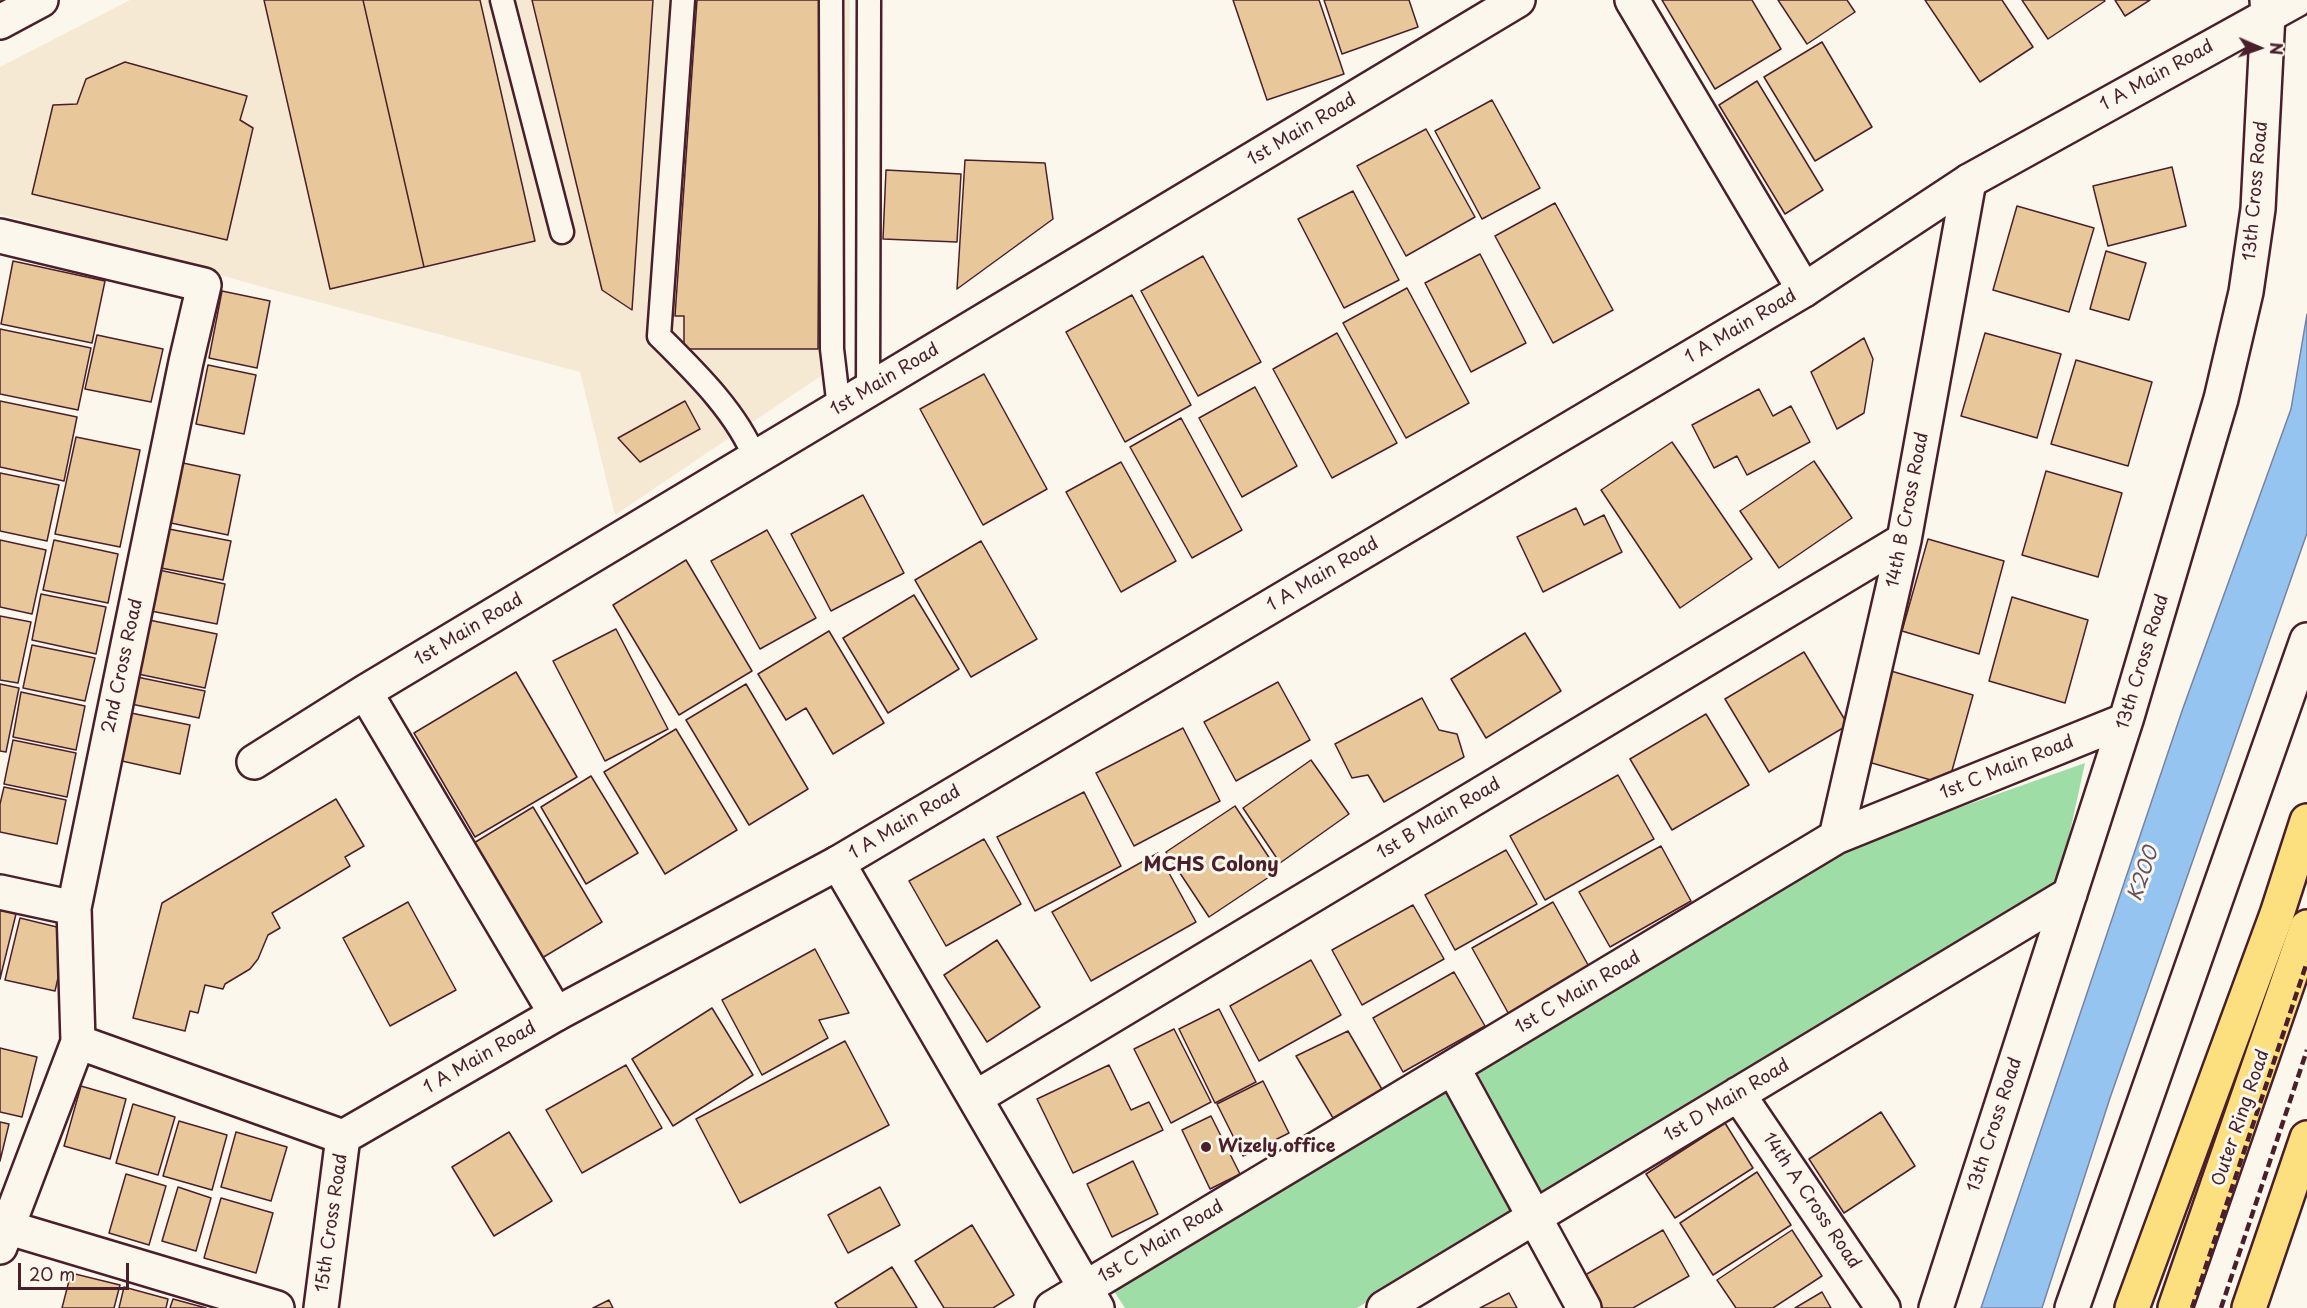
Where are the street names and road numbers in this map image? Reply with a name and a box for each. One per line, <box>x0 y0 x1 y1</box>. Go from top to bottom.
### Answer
street label: 1 A Main Road <box>2096 36 2218 116</box>
street label: 1st Main Road <box>1244 89 1360 171</box>
street label: 13th Cross Road <box>2239 120 2273 262</box>
street label: 1 A Main Road <box>1681 285 1801 369</box>
street label: 1st Main Road <box>827 339 943 421</box>
street label: 14th B Cross Road <box>1882 430 1934 590</box>
street label: 1 A Main Road <box>1263 533 1383 617</box>
street label: 1st Main Road <box>411 589 527 671</box>
street label: 13th Cross Road <box>2112 592 2174 732</box>
street label: 2nd Cross Road <box>98 597 148 735</box>
street label: 1st C Main Road <box>1937 731 2077 805</box>
street label: 1st B Main Road <box>1373 774 1505 864</box>
street label: 1 A Main Road <box>845 781 965 865</box>
street label: 1st C Main Road <box>1511 947 1645 1039</box>
street label: 1 A Main Road <box>420 1017 540 1099</box>
street label: Outer Ring Road <box>2208 1047 2274 1189</box>
street label: 1st D Main Road <box>1660 1055 1794 1147</box>
street label: 13th Cross Road <box>1963 1055 2027 1195</box>
street label: 14th A Cross Road <box>1757 1129 1865 1273</box>
street label: 15th Cross Road <box>312 1152 352 1294</box>
street label: 1st C Main Road <box>1094 1196 1228 1288</box>

